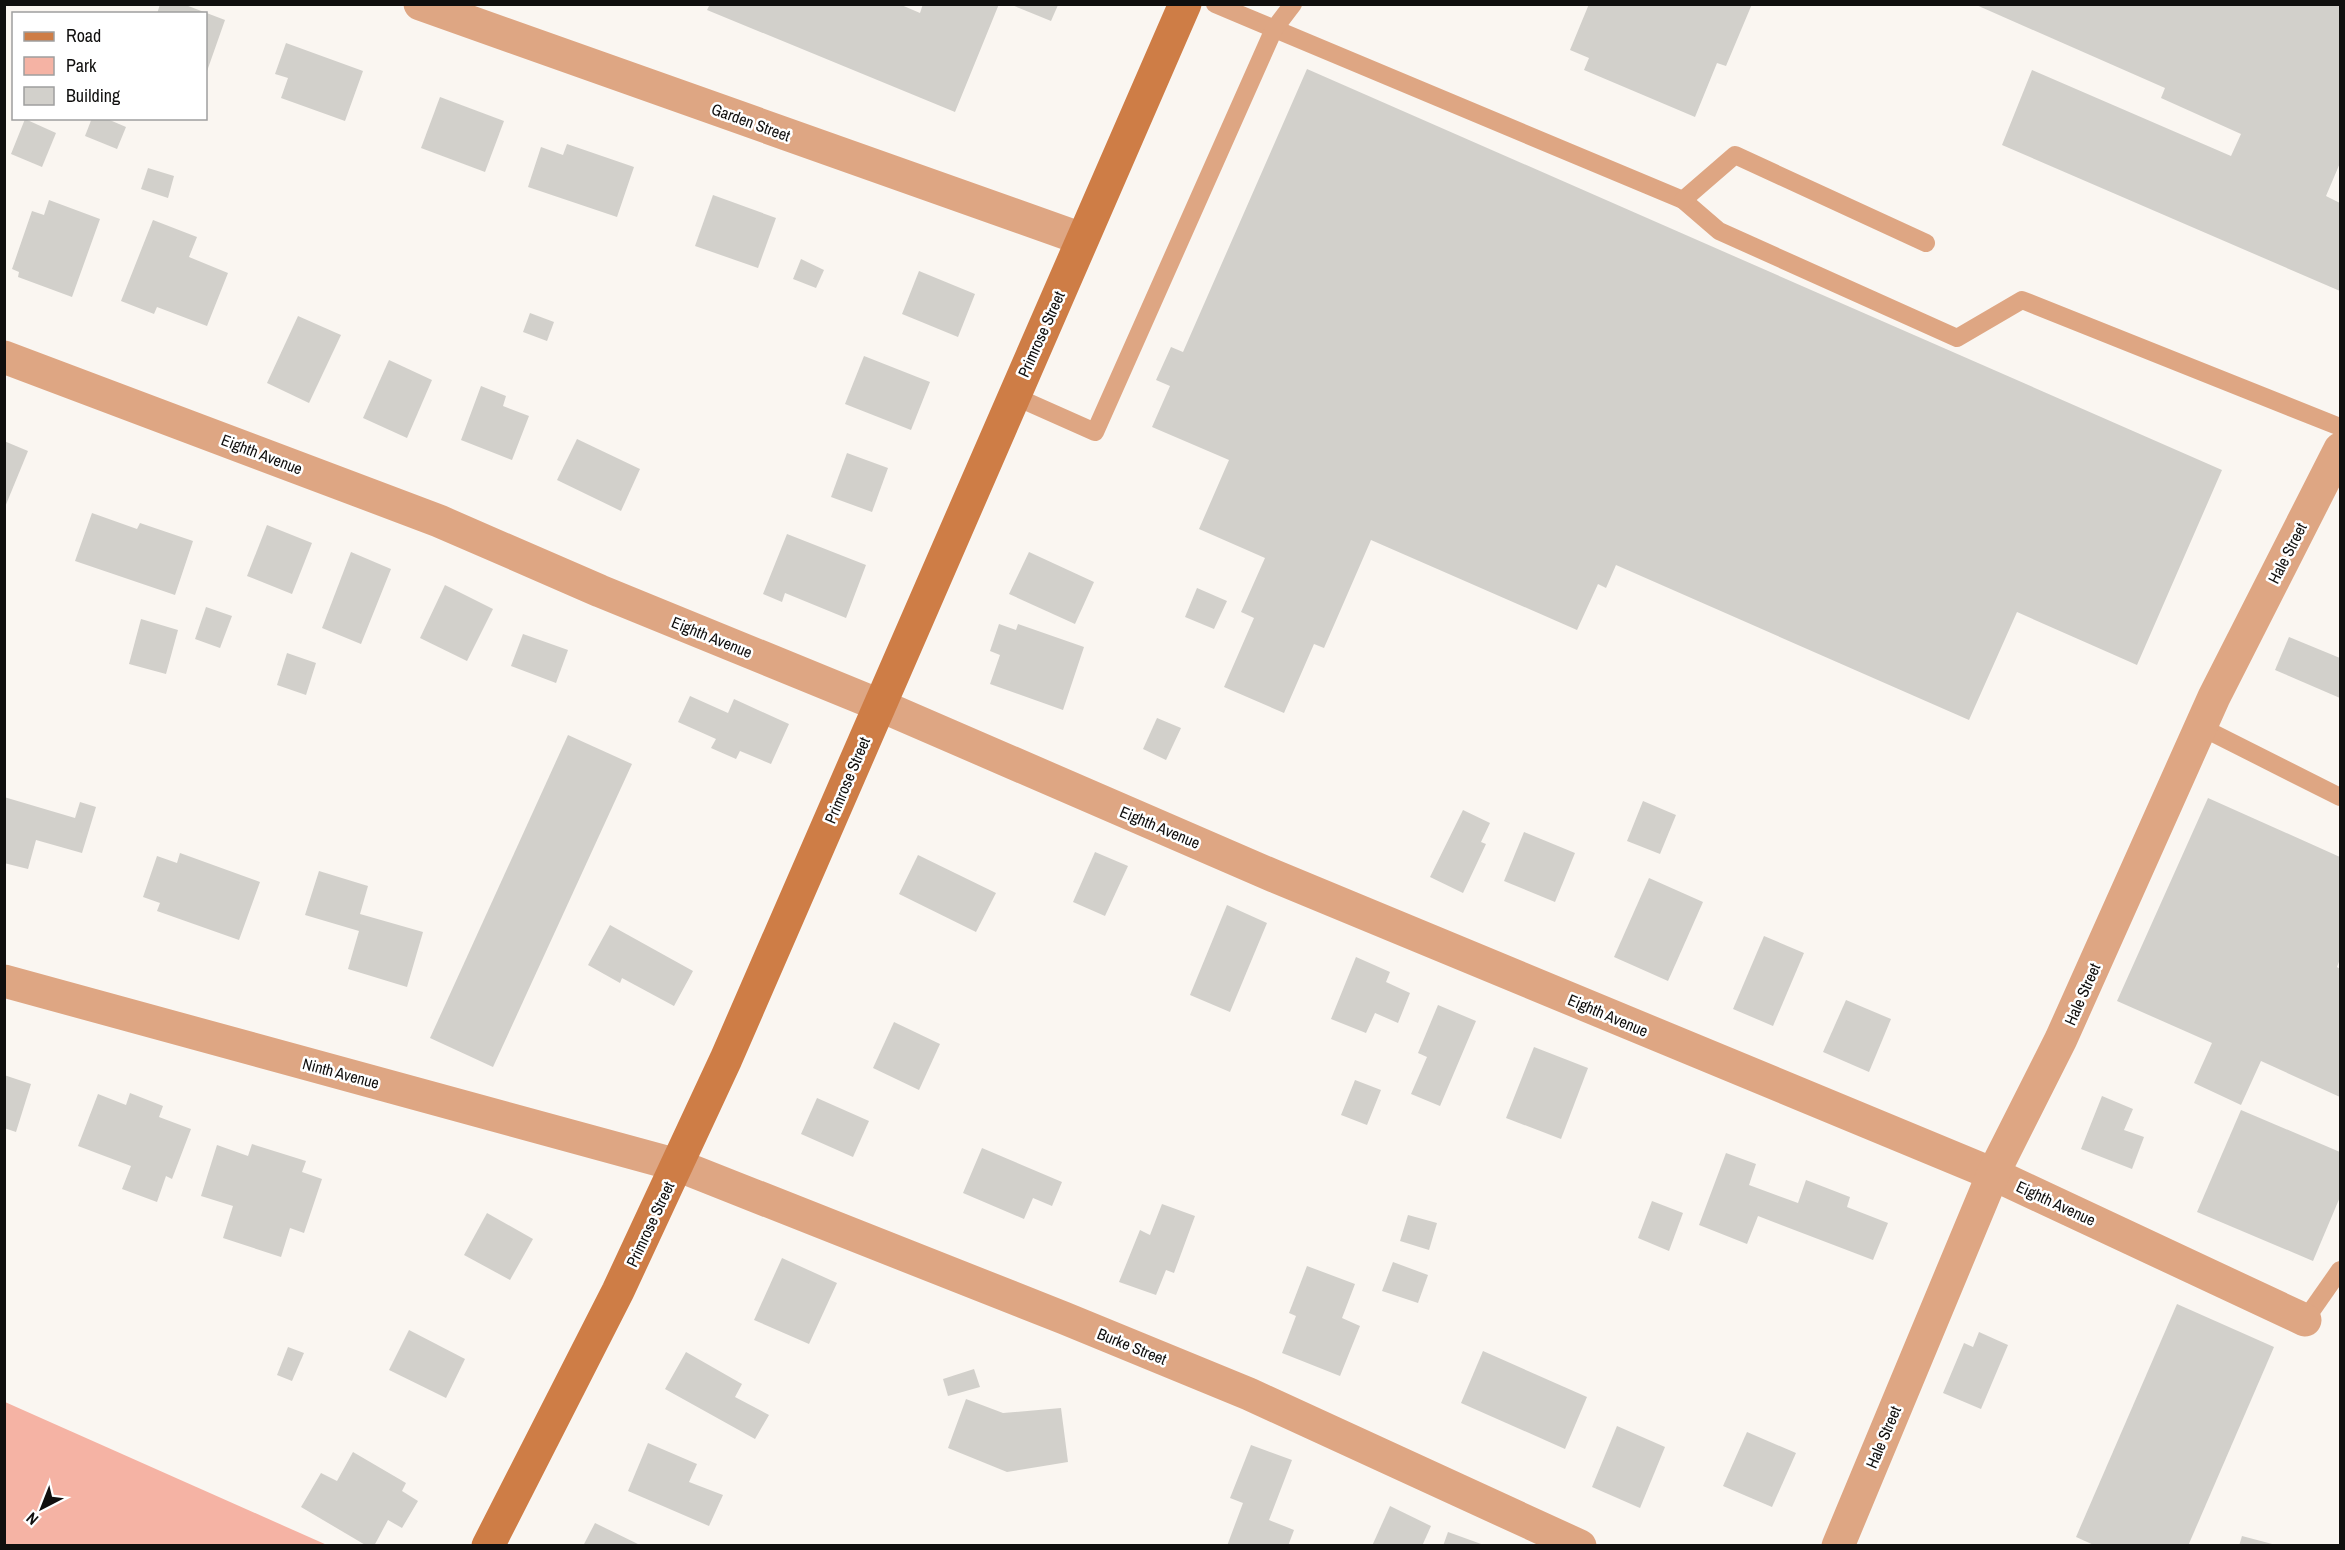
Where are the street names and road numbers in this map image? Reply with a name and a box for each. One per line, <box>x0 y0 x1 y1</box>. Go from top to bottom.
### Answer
street label: Garden Street <box>709 98 794 147</box>
street label: Primrose Street <box>1012 287 1070 380</box>
street label: Eighth Avenue <box>218 428 306 480</box>
street label: Hale Street <box>2262 518 2312 587</box>
street label: Eighth Avenue <box>668 611 756 663</box>
street label: Primrose Street <box>819 733 875 827</box>
street label: Eighth Avenue <box>1117 800 1203 854</box>
street label: Hale Street <box>2059 959 2106 1028</box>
street label: Eighth Avenue <box>1565 988 1651 1042</box>
street label: Ninth Avenue <box>300 1052 382 1094</box>
street label: Eighth Avenue <box>2013 1175 2099 1231</box>
street label: Primrose Street <box>621 1177 680 1270</box>
street label: Burke Street <box>1094 1322 1170 1370</box>
street label: Hale Street <box>1860 1402 1906 1472</box>

